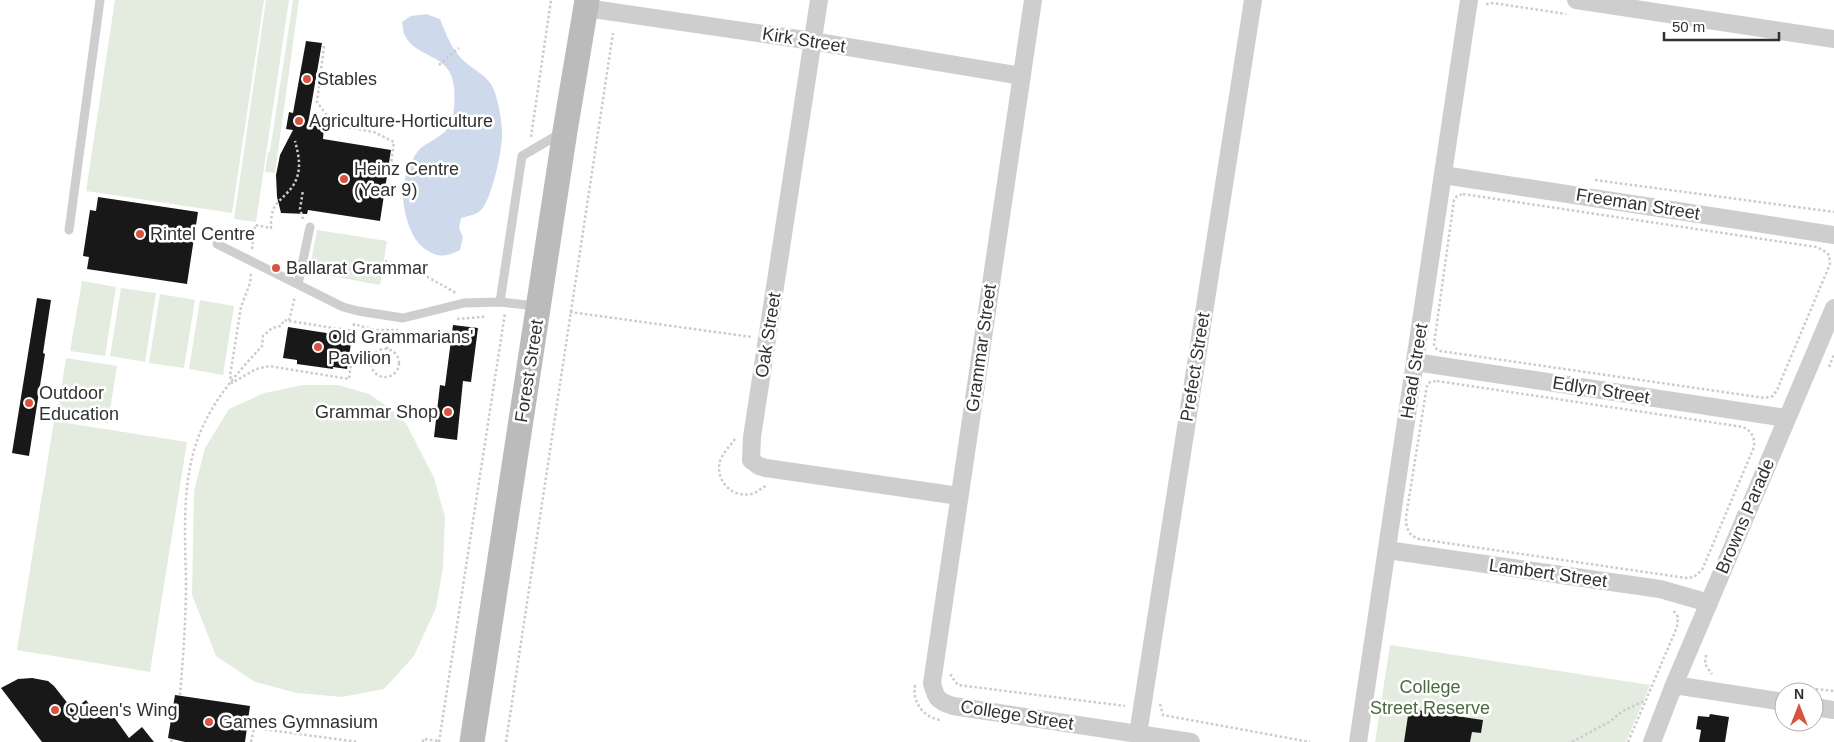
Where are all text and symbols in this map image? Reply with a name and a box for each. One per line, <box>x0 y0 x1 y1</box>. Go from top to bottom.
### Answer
scale bar <box>1664 10 1779 42</box>
text: 50 m <box>1672 18 1705 35</box>
street label: Kirk Street <box>761 24 847 56</box>
place label: Stables <box>317 69 377 89</box>
marker: Stables <box>301 73 313 85</box>
place label: Agriculture-Horticulture <box>309 111 493 131</box>
marker: Agriculture-Horticulture <box>293 115 305 127</box>
place label: Heinz Centre (Year 9) <box>354 159 459 200</box>
marker: Heinz Centre (Year 9) <box>338 173 350 185</box>
street label: Freeman Street <box>1575 184 1701 224</box>
place label: Rintel Centre <box>150 224 255 244</box>
marker: Rintel Centre <box>134 228 146 240</box>
place label: Ballarat Grammar <box>286 258 428 278</box>
marker: Ballarat Grammar <box>270 262 282 274</box>
street label: Grammar Street <box>962 283 1000 413</box>
street label: Oak Street <box>751 291 785 379</box>
street label: Prefect Street <box>1177 311 1213 423</box>
street label: Forest Street <box>511 318 547 424</box>
street label: Head Street <box>1397 322 1431 420</box>
place label: Old Grammarians' Pavilion <box>328 327 473 368</box>
marker: Old Grammarians' Pavilion <box>312 341 324 353</box>
street label: Edlyn Street <box>1551 372 1651 408</box>
place label: Outdoor Education <box>39 383 119 424</box>
marker: Outdoor Education <box>23 397 35 409</box>
place label: Grammar Shop <box>315 402 438 422</box>
marker: Grammar Shop <box>442 406 454 418</box>
street label: Browns Parade <box>1712 455 1778 577</box>
street label: Lambert Street <box>1488 555 1608 591</box>
park label: College Street Reserve <box>1370 677 1490 718</box>
north arrow <box>1774 682 1824 732</box>
text: N <box>1794 686 1804 702</box>
street label: College Street <box>959 696 1075 734</box>
place label: Queen's Wing <box>65 700 178 720</box>
marker: Queen's Wing <box>49 704 61 716</box>
place label: Games Gymnasium <box>219 712 378 732</box>
marker: Games Gymnasium <box>203 716 215 728</box>

